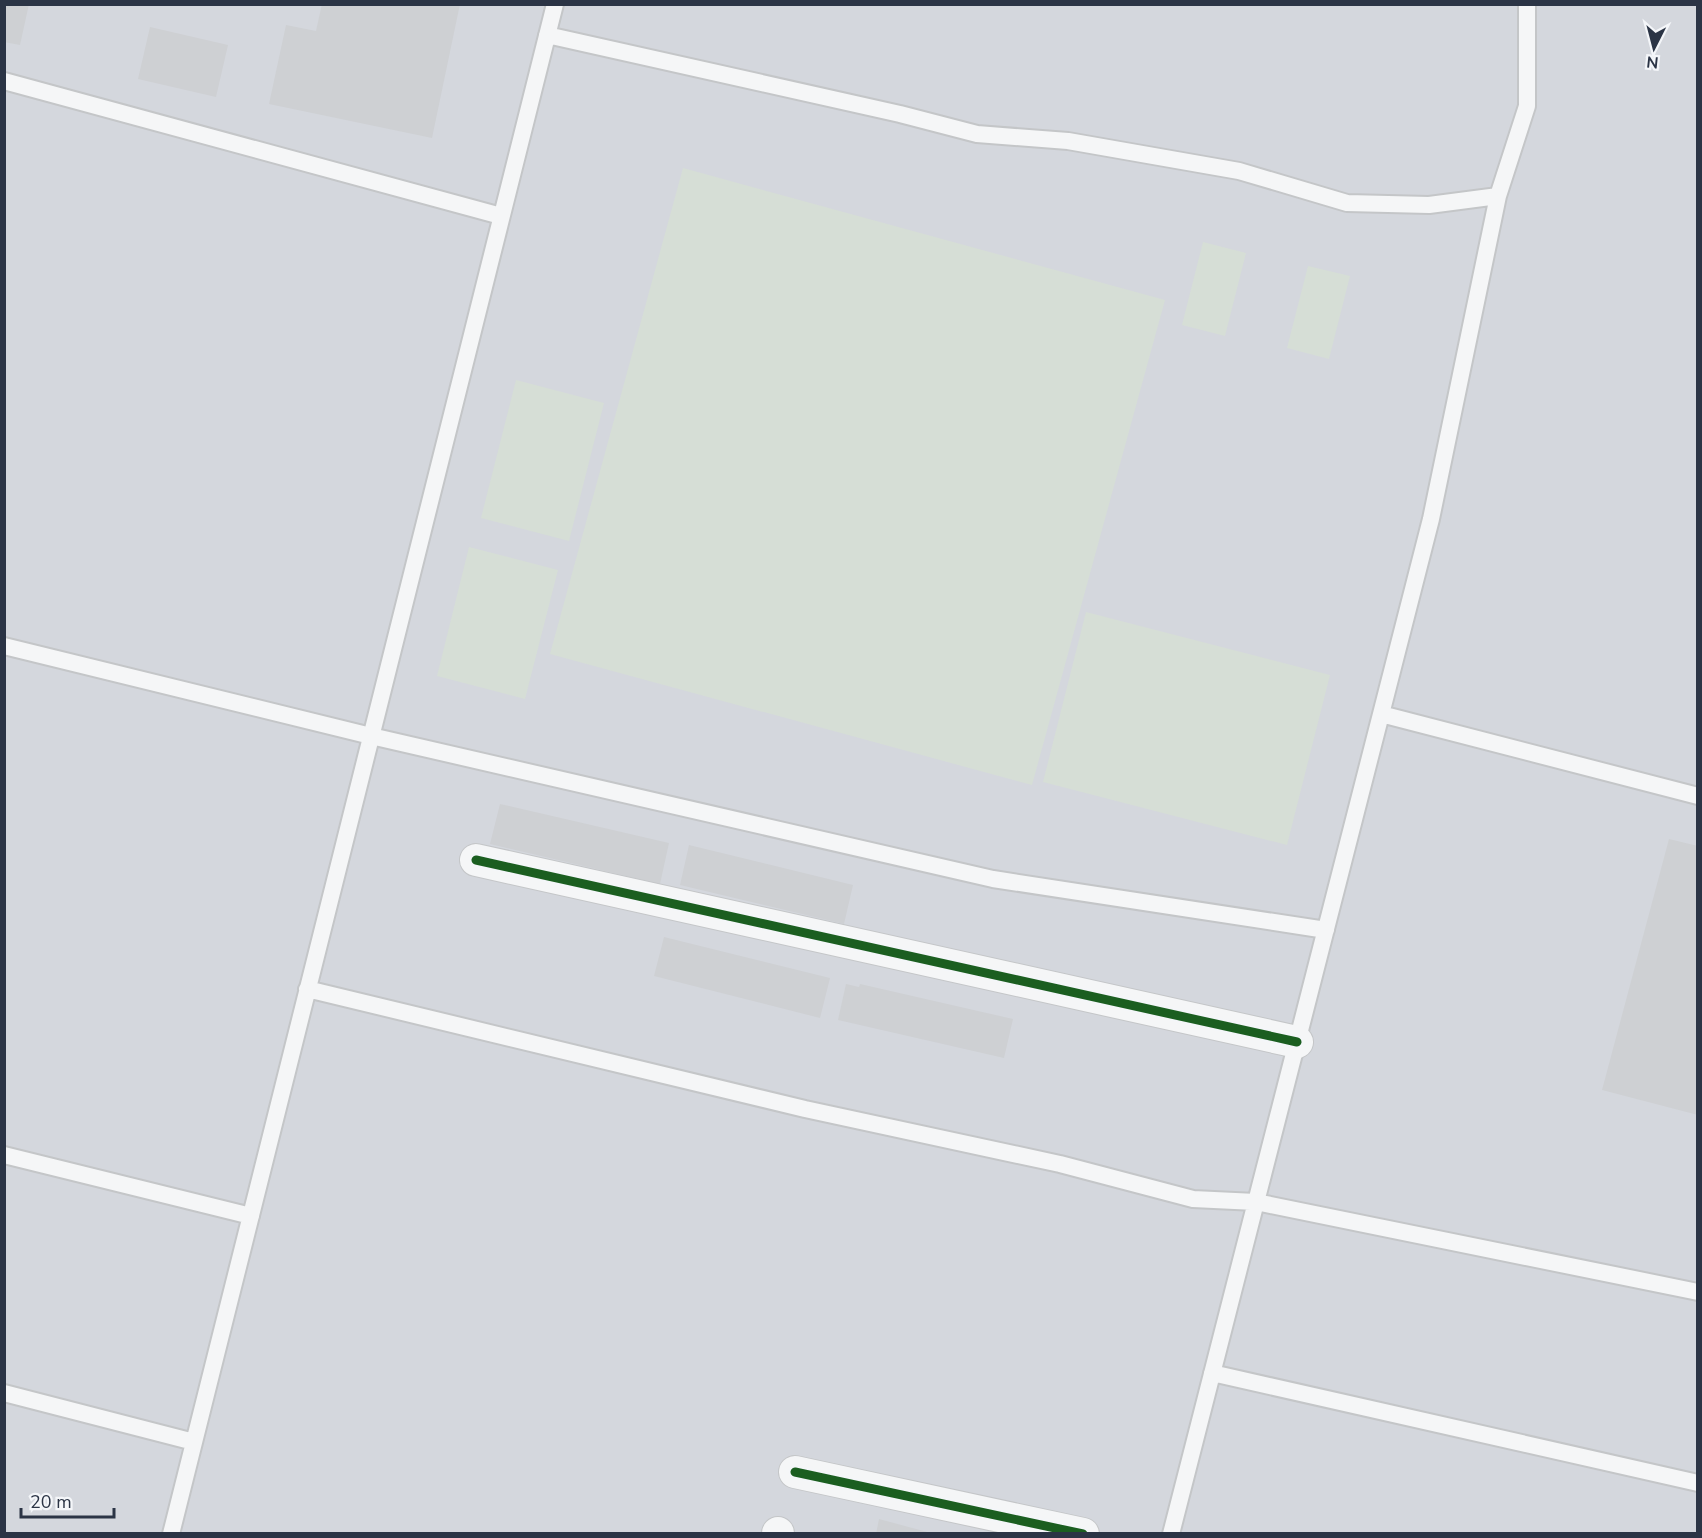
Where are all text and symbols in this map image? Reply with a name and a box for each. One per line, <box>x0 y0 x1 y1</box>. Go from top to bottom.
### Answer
north arrow <box>1624 18 1684 78</box>
text: N <box>1645 50 1660 73</box>
scale bar <box>21 1481 114 1519</box>
text: 20 m <box>30 1490 72 1514</box>

